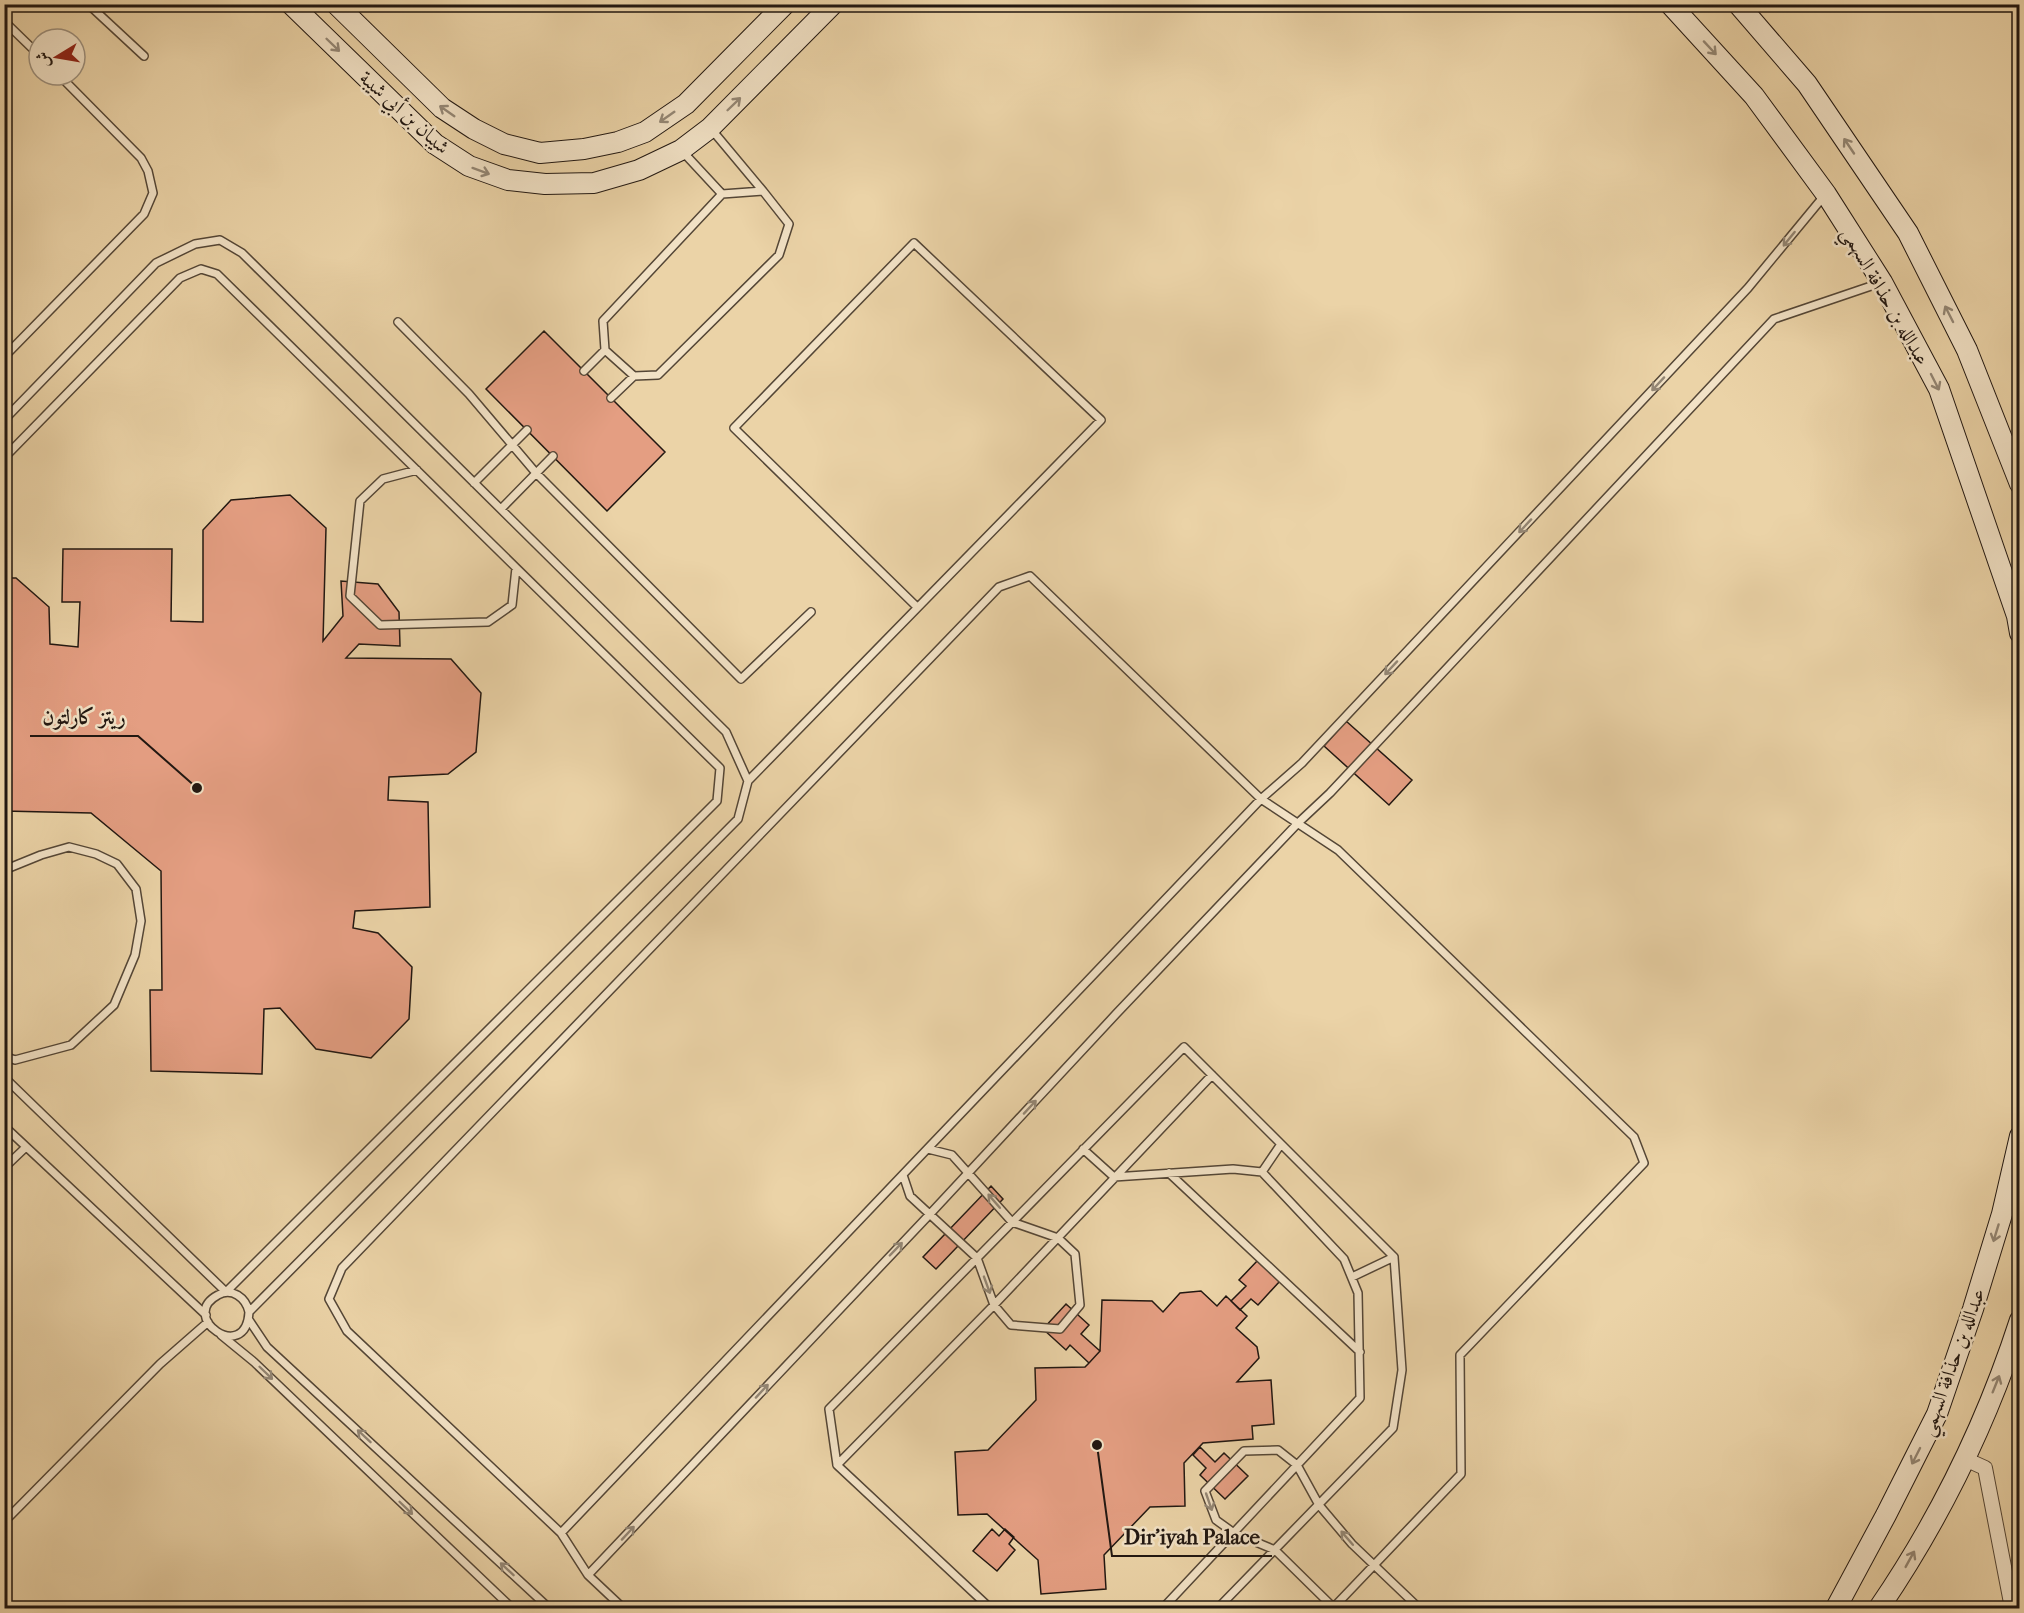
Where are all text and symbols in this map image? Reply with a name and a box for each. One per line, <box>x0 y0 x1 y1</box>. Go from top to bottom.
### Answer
north arrow <box>27 27 87 87</box>
one-way arrow <box>325 38 340 52</box>
one-way arrow <box>1703 40 1717 55</box>
text: ش <box>32 50 54 69</box>
street label: شيبان بن أبي شيبة <box>352 64 456 162</box>
one-way arrow <box>727 97 742 112</box>
one-way arrow <box>440 105 456 117</box>
one-way arrow <box>659 111 675 123</box>
one-way arrow <box>1843 139 1855 155</box>
one-way arrow <box>471 166 489 177</box>
street label: عبدالله بن حذافة السهمي <box>1831 223 1934 373</box>
one-way arrow <box>1782 231 1795 247</box>
one-way arrow <box>1942 305 1954 323</box>
one-way arrow <box>1930 373 1941 391</box>
one-way arrow <box>1651 376 1665 391</box>
one-way arrow <box>1518 518 1532 533</box>
one-way arrow <box>1384 661 1398 676</box>
callout: ريتز كارلتون <box>30 697 138 736</box>
text: ريتز كارلتون <box>42 705 126 730</box>
one-way arrow <box>1022 1100 1036 1115</box>
one-way arrow <box>987 1194 1001 1209</box>
one-way arrow <box>1990 1223 2001 1242</box>
one-way arrow <box>889 1242 903 1257</box>
one-way arrow <box>982 1275 993 1294</box>
street label: عبدالله بن حذافة السهمي <box>1915 1285 1996 1442</box>
one-way arrow <box>258 1366 273 1380</box>
one-way arrow <box>1991 1376 2002 1394</box>
one-way arrow <box>755 1384 769 1399</box>
one-way arrow <box>356 1429 371 1443</box>
one-way arrow <box>1910 1447 1922 1464</box>
one-way arrow <box>1205 1493 1216 1511</box>
one-way arrow <box>399 1501 414 1515</box>
callout: Dir'iyah Palace <box>1112 1517 1272 1556</box>
one-way arrow <box>621 1525 636 1540</box>
text: Dir'iyah Palace <box>1124 1525 1261 1549</box>
one-way arrow <box>1340 1531 1354 1546</box>
one-way arrow <box>1904 1551 1916 1568</box>
one-way arrow <box>499 1561 514 1576</box>

